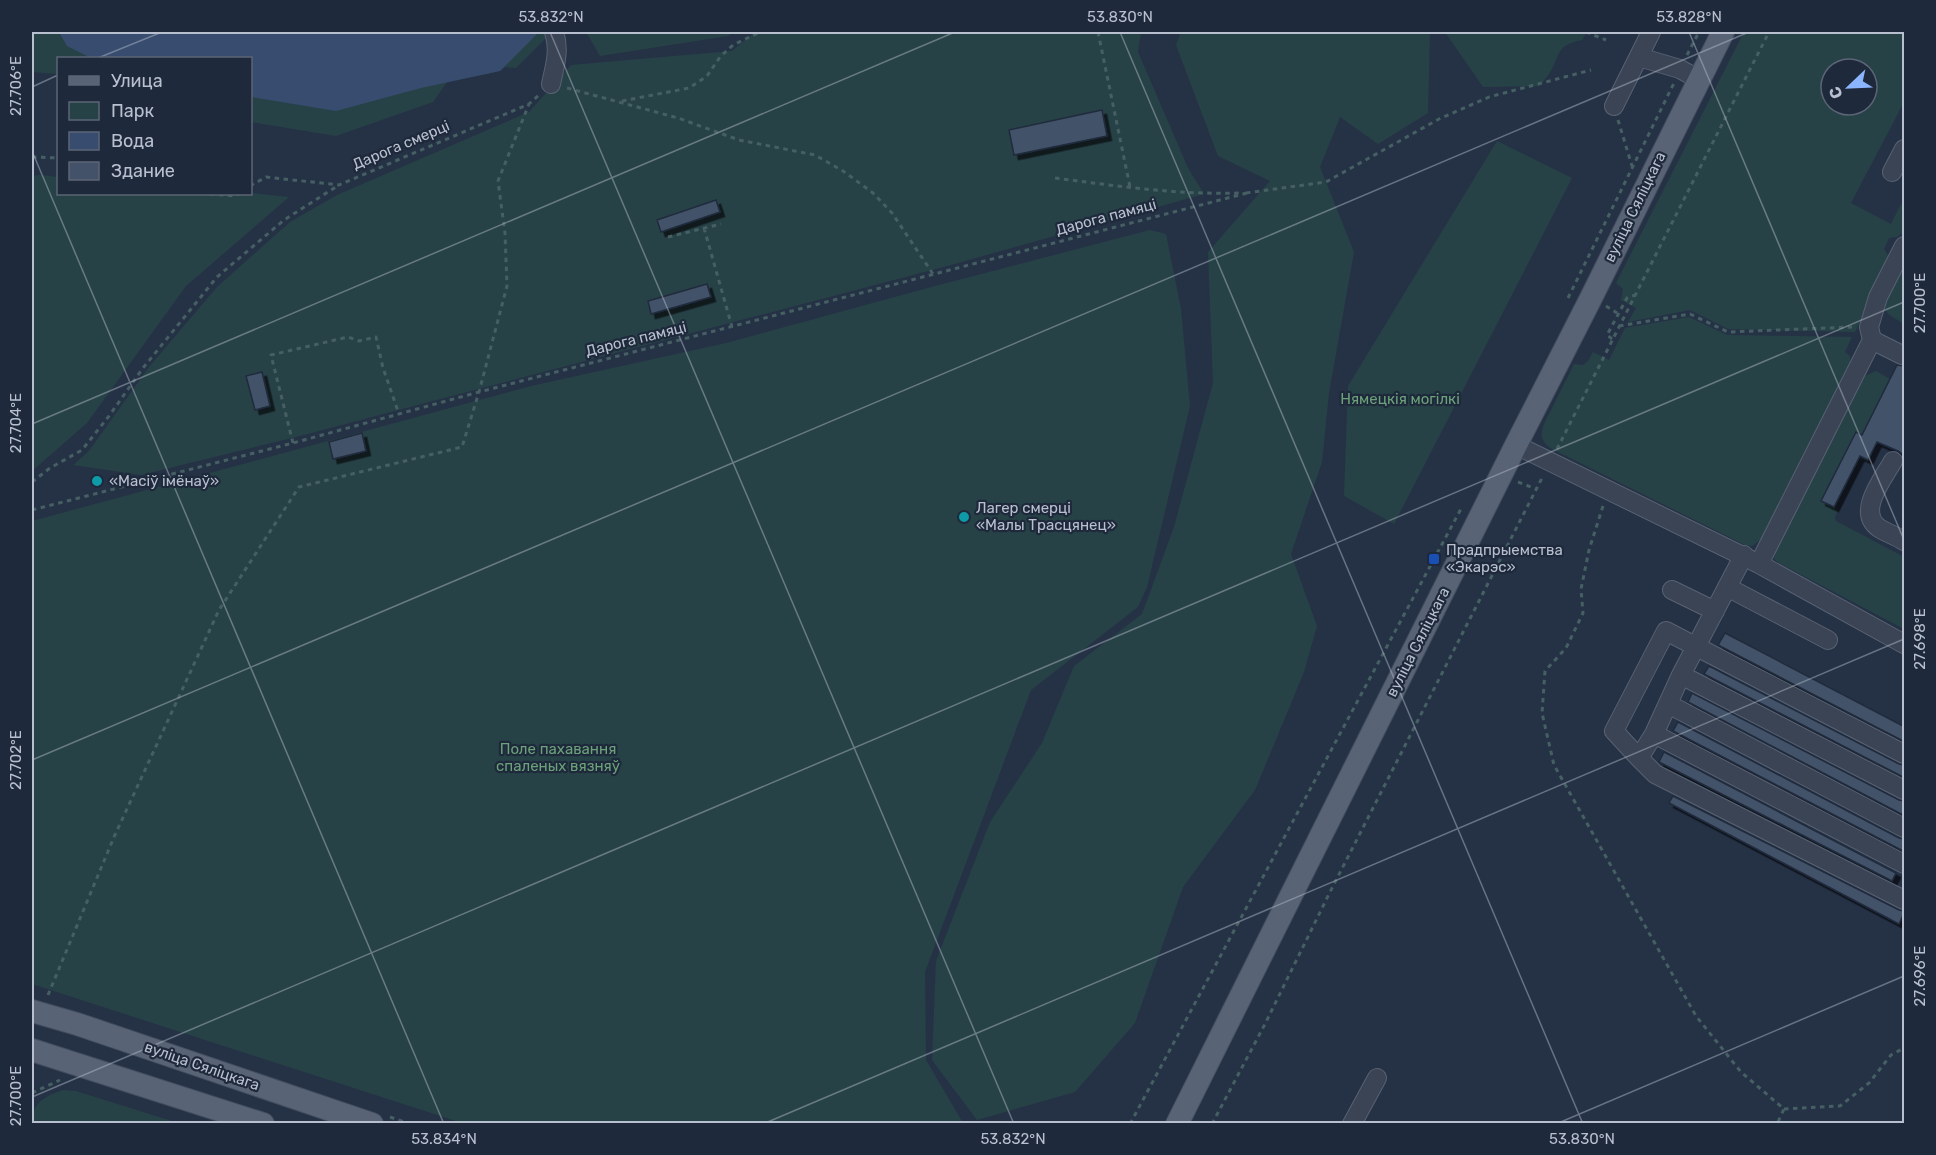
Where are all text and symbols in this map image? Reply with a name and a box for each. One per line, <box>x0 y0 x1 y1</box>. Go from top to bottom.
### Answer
text: 53.832°N <box>518 8 584 26</box>
text: 53.830°N <box>1087 8 1153 26</box>
text: 53.828°N <box>1656 8 1722 26</box>
text: 27.706°E <box>7 56 25 116</box>
legend <box>57 57 252 195</box>
north arrow <box>1819 57 1879 117</box>
text: Улица <box>111 70 163 92</box>
text: С <box>1825 84 1847 102</box>
text: Парк <box>111 100 155 122</box>
street label: Дарога смерці <box>350 116 452 174</box>
text: Вода <box>111 130 154 152</box>
street label: вуліца Сяліцкага <box>1600 149 1670 265</box>
text: Здание <box>111 160 175 182</box>
street label: Дарога памяці <box>1054 195 1158 239</box>
text: 27.700°E <box>1911 273 1929 333</box>
street label: Дарога памяці <box>584 318 688 360</box>
park label: Нямецкія могілкі <box>1340 390 1460 408</box>
text: 27.704°E <box>7 393 25 453</box>
place label: «Масіў імёнаў» <box>109 472 219 490</box>
marker: «Масіў імёнаў» <box>90 474 104 488</box>
place label: Лагер смерці «Малы Трасцянец» <box>976 499 1116 534</box>
marker: Лагер смерці «Малы Трасцянец» <box>957 510 971 524</box>
place label: Прадпрыемства «Экарэс» <box>1446 541 1563 576</box>
marker: Прадпрыемства «Экарэс» <box>1427 552 1441 566</box>
street label: вуліца Сяліцкага <box>1383 584 1453 700</box>
text: 27.698°E <box>1911 608 1929 670</box>
text: 27.702°E <box>7 730 25 790</box>
park label: Поле пахавання спаленых вязняў <box>496 740 620 775</box>
text: 27.696°E <box>1911 946 1929 1006</box>
street label: вуліца Сяліцкага <box>142 1038 262 1094</box>
text: 27.700°E <box>7 1066 25 1126</box>
text: 53.834°N <box>411 1130 477 1148</box>
text: 53.832°N <box>980 1130 1046 1148</box>
text: 53.830°N <box>1549 1130 1615 1148</box>

